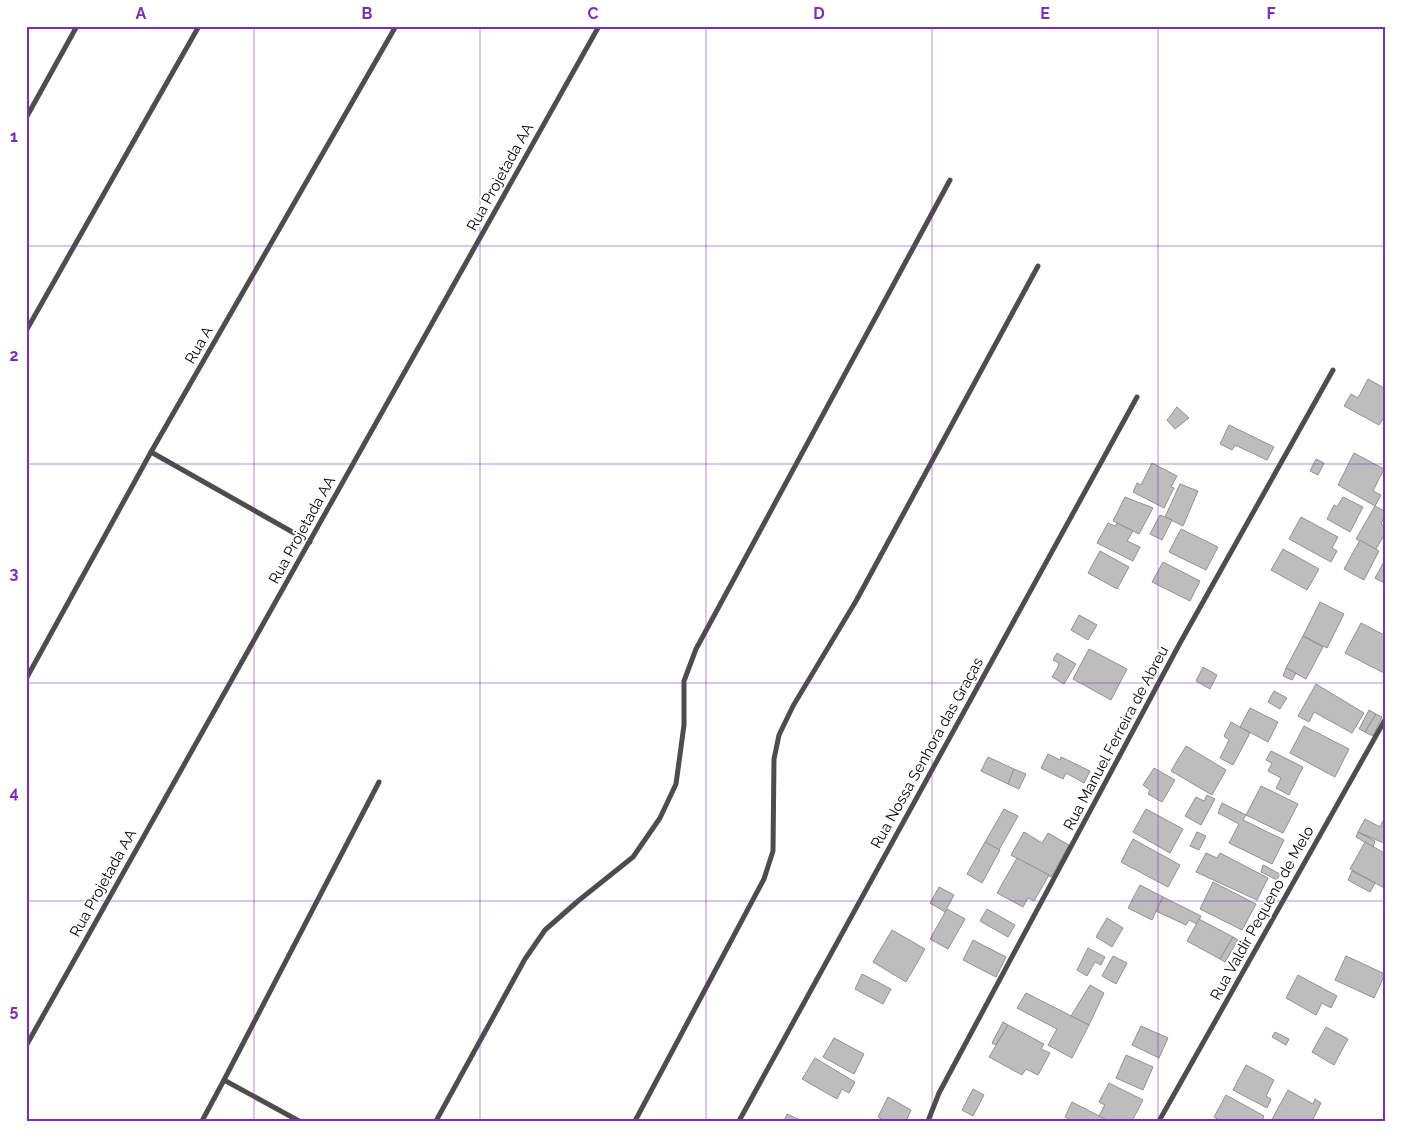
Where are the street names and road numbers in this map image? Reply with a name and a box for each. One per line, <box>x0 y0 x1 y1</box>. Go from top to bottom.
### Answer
street label: Rua Projetada AA <box>463 120 537 234</box>
street label: Rua A <box>181 323 217 367</box>
street label: Rua Projetada AA <box>265 473 339 587</box>
street label: Rua Manuel Ferreira de Abreu <box>1060 643 1172 833</box>
street label: Rua Nossa Senhora das Graças <box>867 654 987 852</box>
street label: Rua Valdir Pequeno de Melo <box>1207 823 1317 1003</box>
street label: Rua Projetada AA <box>66 826 140 940</box>

